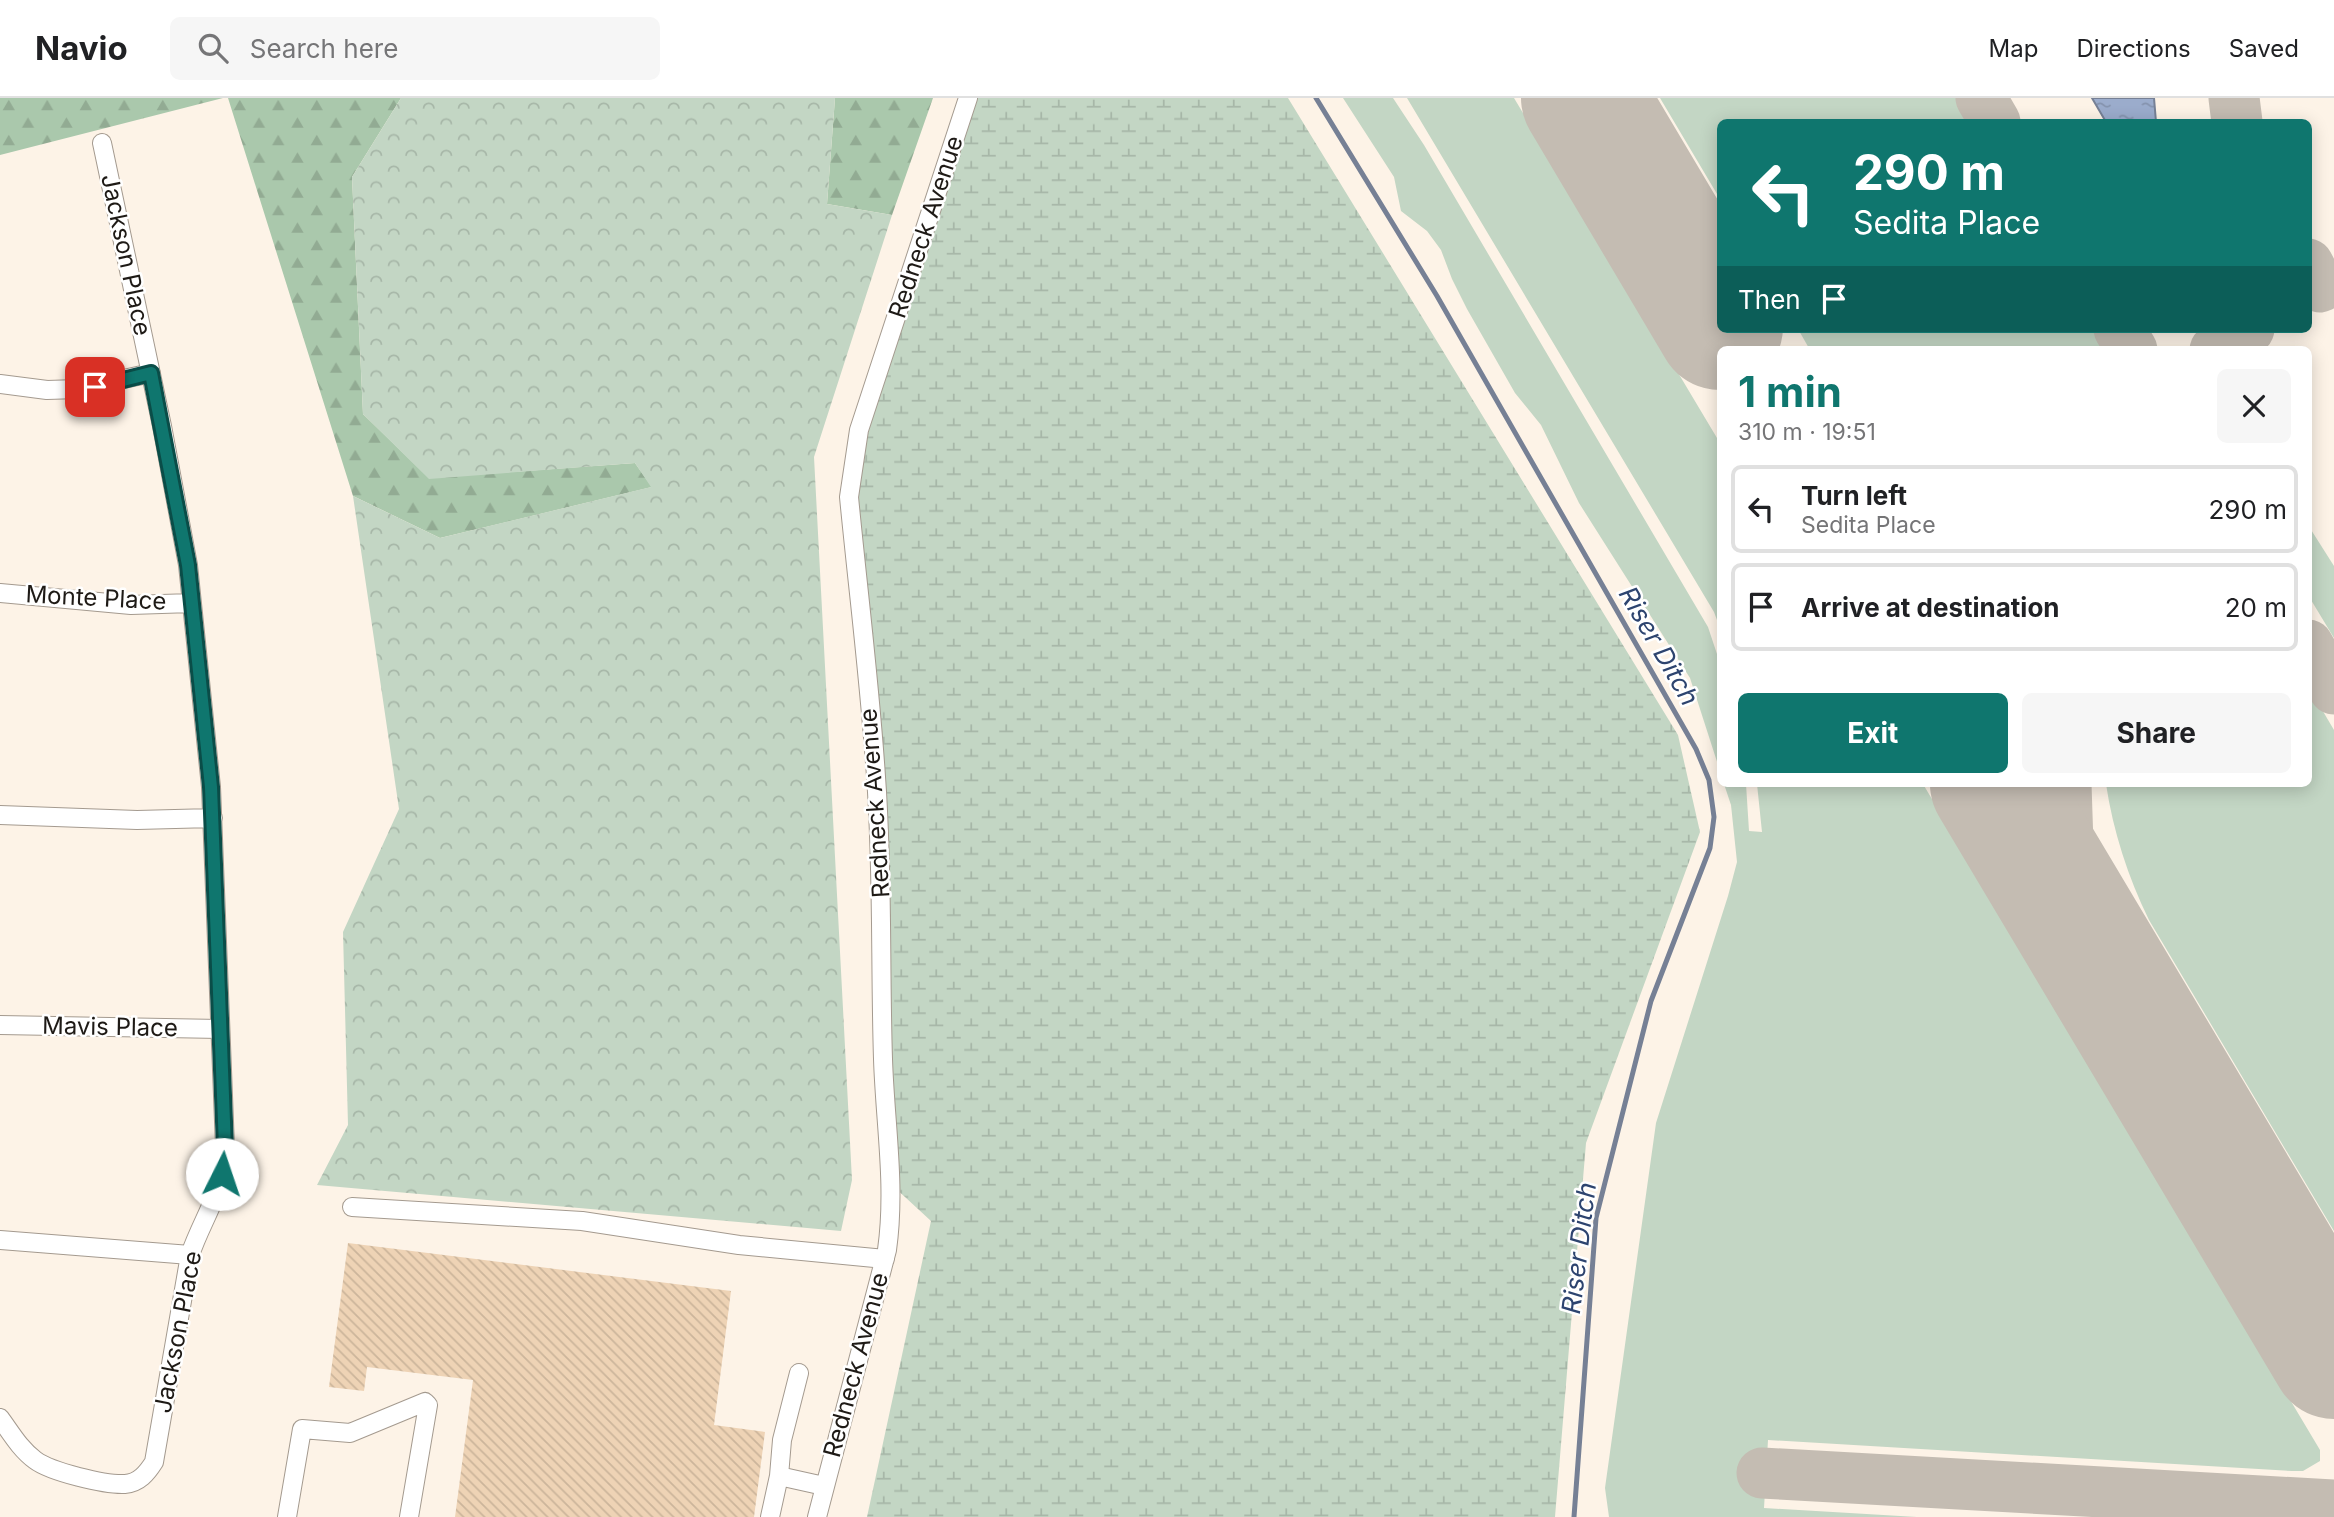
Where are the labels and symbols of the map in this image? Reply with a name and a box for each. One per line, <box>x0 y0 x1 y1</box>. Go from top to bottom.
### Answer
street label: Redneck Avenue <box>882 132 969 322</box>
street label: Jackson Place <box>95 171 158 338</box>
pin <box>65 357 125 417</box>
street label: Monte Place <box>25 579 167 616</box>
water label: Riser Ditch <box>1613 581 1706 711</box>
street label: Redneck Avenue <box>853 707 896 899</box>
street label: Mavis Place <box>42 1011 178 1042</box>
position arrow <box>185 1137 259 1211</box>
water label: Riser Ditch <box>1555 1180 1602 1316</box>
street label: Jackson Place <box>148 1248 207 1415</box>
street label: Redneck Avenue <box>817 1269 894 1460</box>

